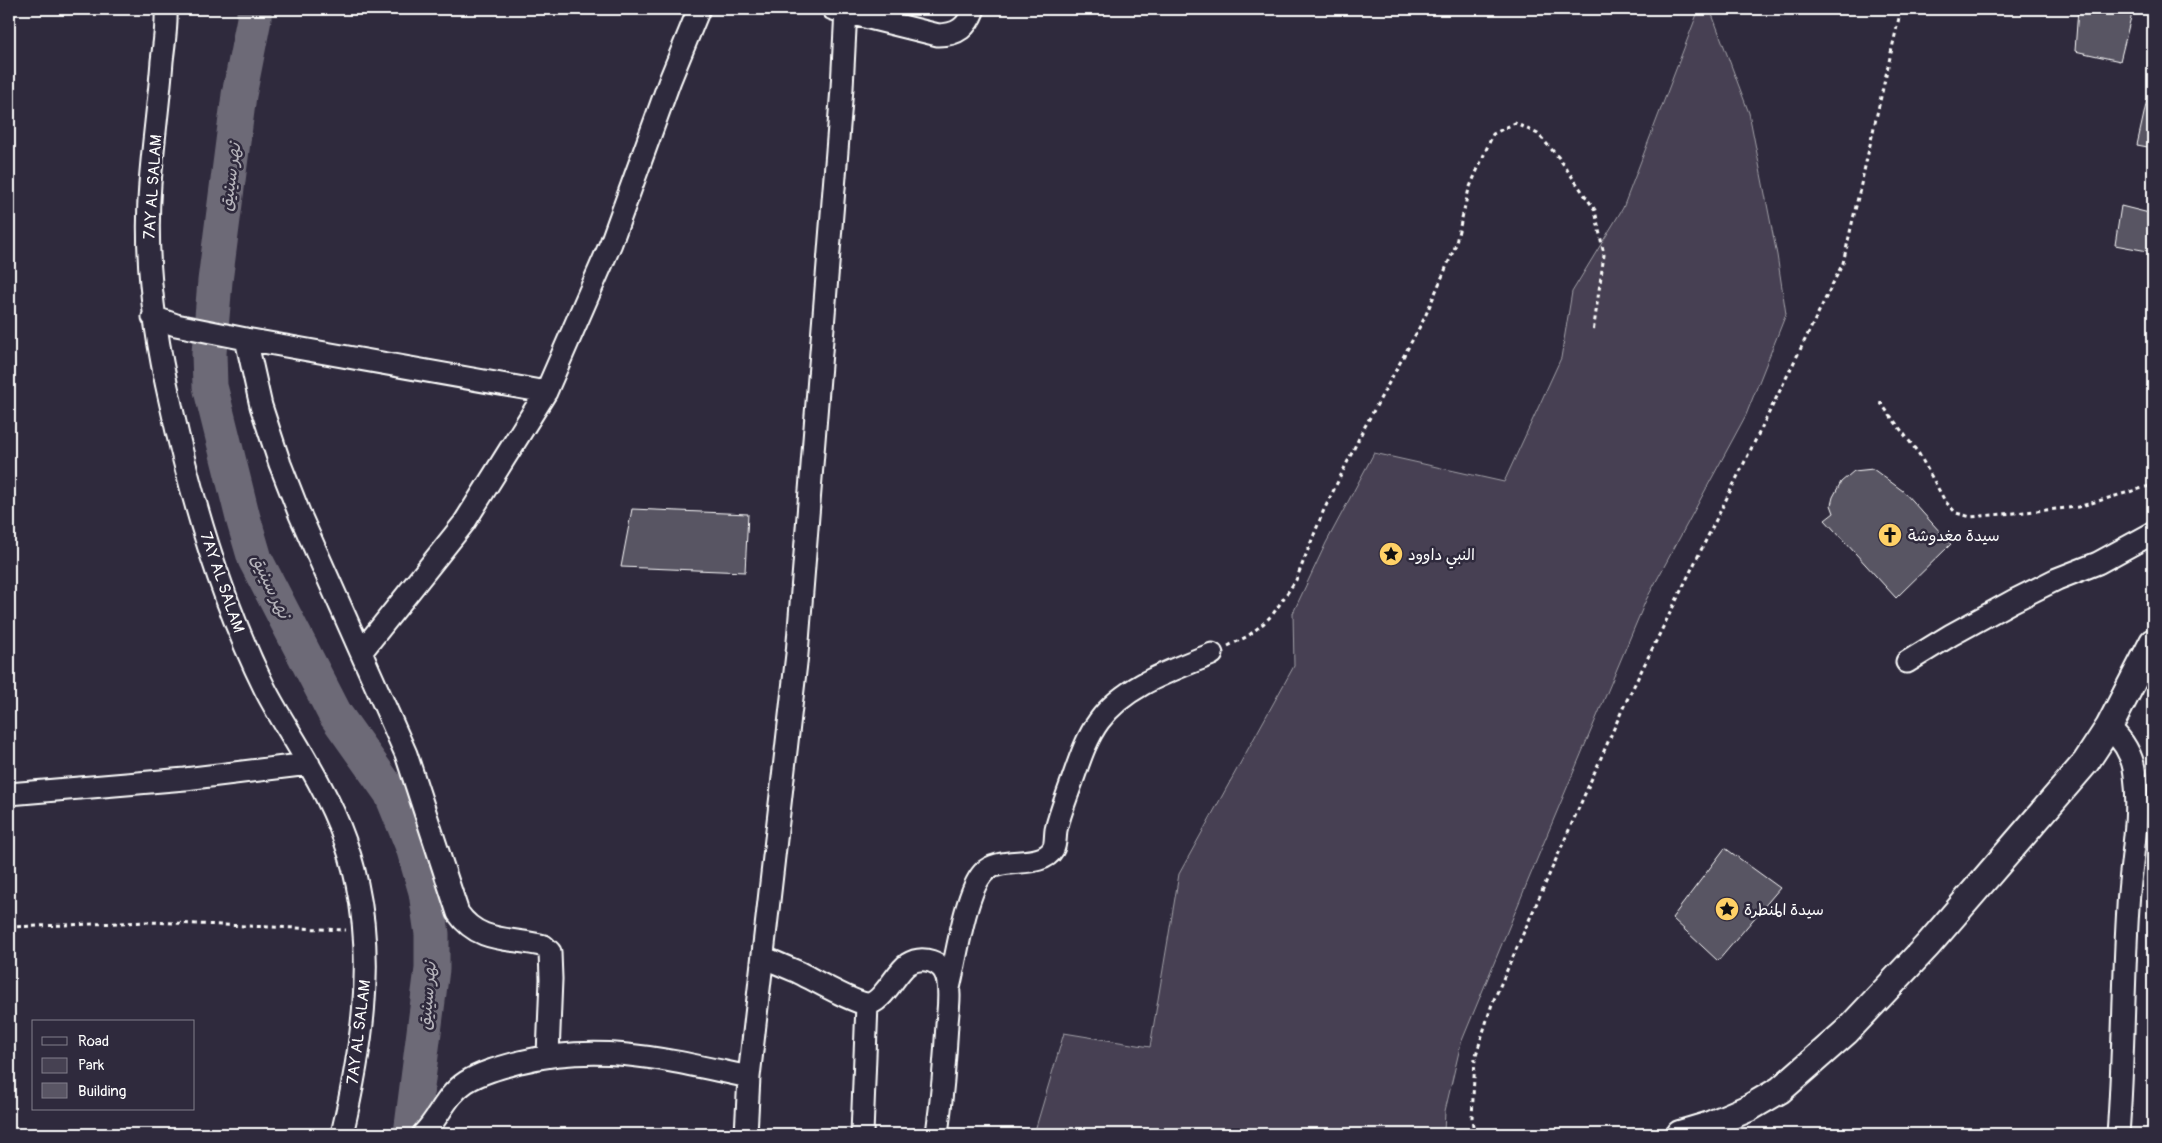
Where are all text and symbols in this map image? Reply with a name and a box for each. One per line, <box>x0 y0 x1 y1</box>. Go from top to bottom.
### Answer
street label: 7AY AL SALAM <box>139 134 167 240</box>
water label: نهر سينيق <box>214 139 247 213</box>
church icon: سيدة مغدوشة <box>1877 522 1903 548</box>
place label: سيدة مغدوشة <box>1908 526 2000 546</box>
street label: 7AY AL SALAM <box>195 529 249 635</box>
place icon: النبي داوود <box>1378 541 1404 567</box>
place label: النبي داوود <box>1408 545 1475 569</box>
water label: نهر سينيق <box>246 550 297 624</box>
place icon: سيدة المنطرة <box>1714 896 1740 922</box>
place label: سيدة المنطرة <box>1744 900 1824 920</box>
water label: نهر سينيق <box>413 958 442 1031</box>
street label: 7AY AL SALAM <box>343 979 375 1086</box>
legend <box>32 1020 195 1110</box>
text: Road <box>78 1032 109 1051</box>
text: Park <box>78 1056 105 1075</box>
text: Building <box>78 1082 126 1101</box>

